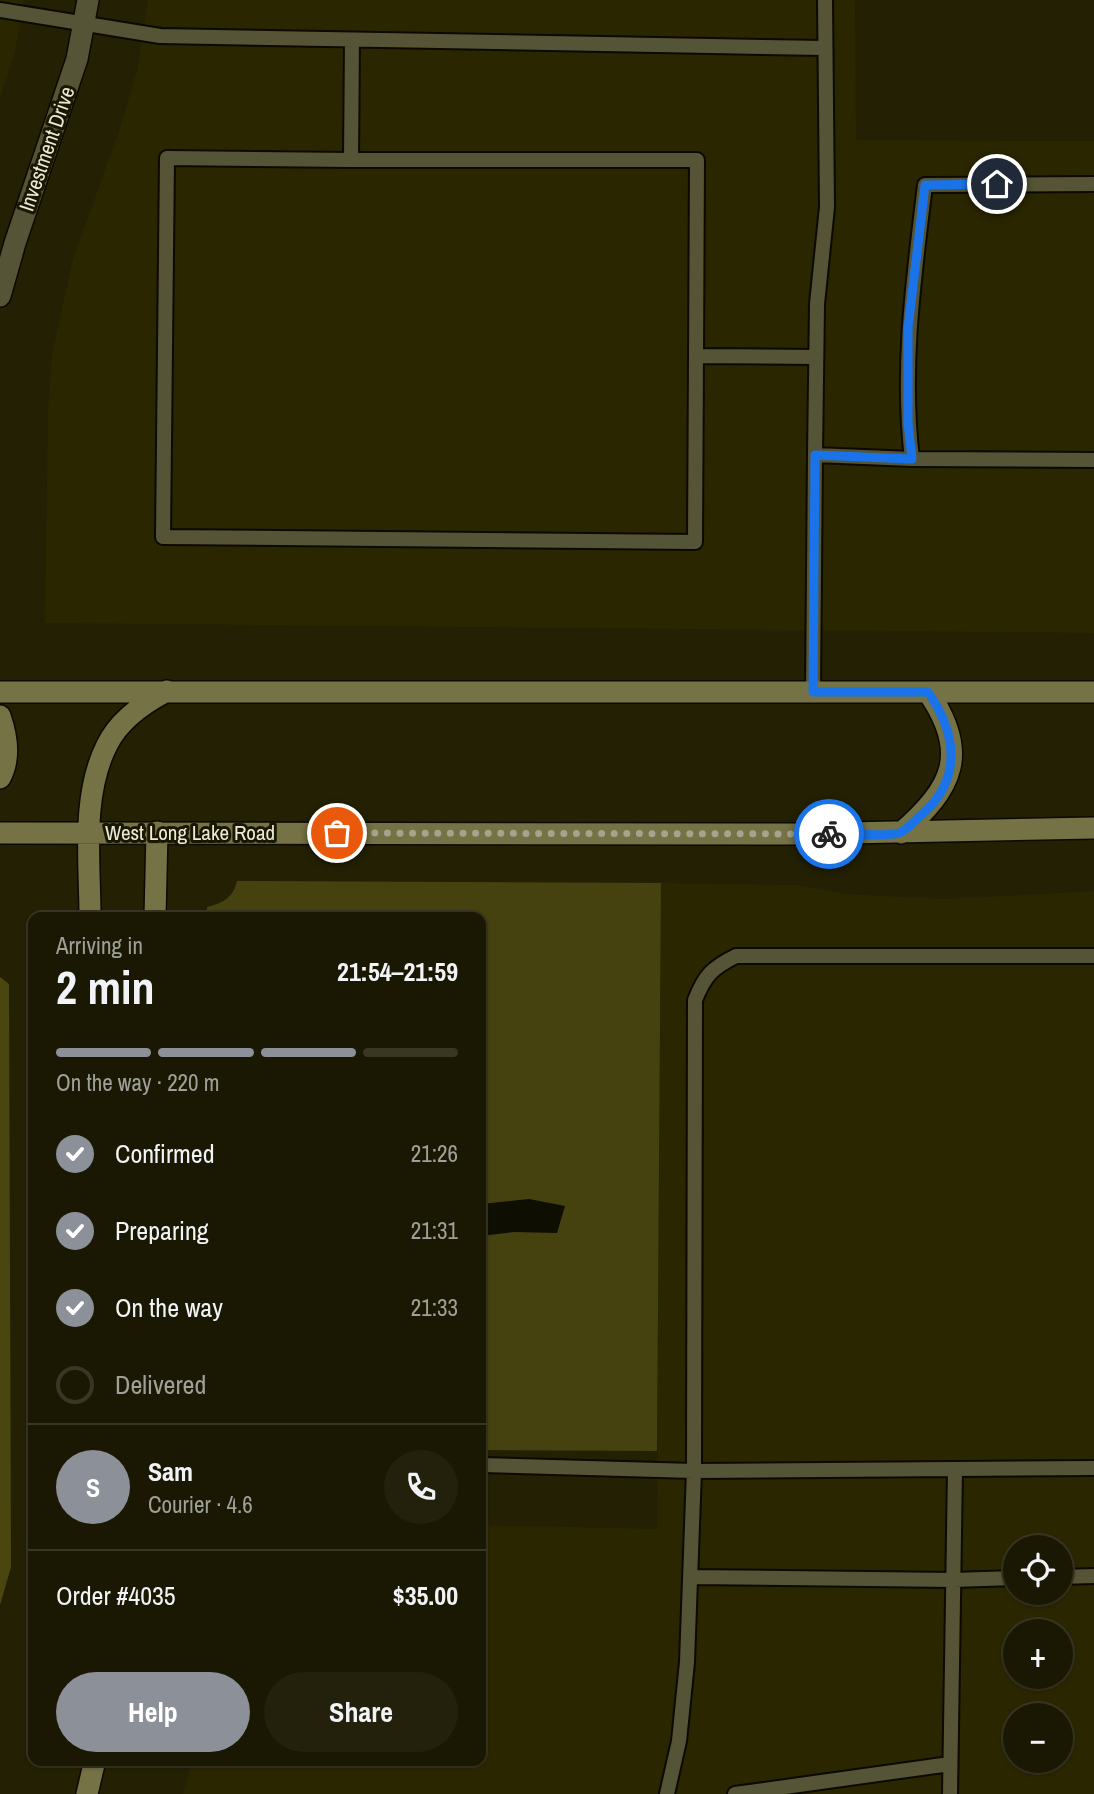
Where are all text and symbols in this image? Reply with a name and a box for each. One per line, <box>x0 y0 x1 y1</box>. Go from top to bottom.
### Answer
street label: Investment Drive <box>12 83 81 215</box>
pin <box>967 154 1027 214</box>
icon: home <box>978 165 1016 203</box>
courier <box>794 799 864 869</box>
pin <box>307 803 367 863</box>
icon: bag <box>318 814 356 852</box>
icon: bike <box>810 815 848 853</box>
street label: West Long Lake Road <box>105 818 275 847</box>
text: Arriving in <box>56 930 143 961</box>
text: 21:54–21:59 <box>337 954 458 989</box>
text: 2 min <box>56 956 155 1018</box>
text: On the way · 220 m <box>56 1067 220 1098</box>
icon: check <box>56 1135 94 1173</box>
text: Confirmed <box>115 1136 215 1171</box>
text: 21:26 <box>411 1138 458 1169</box>
icon: check <box>56 1212 94 1250</box>
text: Preparing <box>115 1213 209 1248</box>
text: 21:31 <box>411 1215 458 1246</box>
icon: check <box>56 1289 94 1327</box>
text: On the way <box>115 1290 223 1325</box>
text: 21:33 <box>411 1292 458 1323</box>
text: Delivered <box>115 1367 206 1402</box>
button: phone <box>384 1450 458 1524</box>
text: Sam <box>148 1454 193 1489</box>
text: S <box>86 1470 100 1505</box>
text: Courier · 4.6 <box>148 1489 253 1520</box>
map controls <box>1003 1535 1073 1773</box>
button: locate <box>1003 1535 1073 1605</box>
text: Order #4035 <box>56 1578 176 1613</box>
text: $35.00 <box>393 1578 458 1613</box>
button: + <box>1003 1619 1073 1689</box>
button: Help <box>56 1672 250 1752</box>
button: Share <box>264 1672 458 1752</box>
button: − <box>1003 1703 1073 1773</box>

